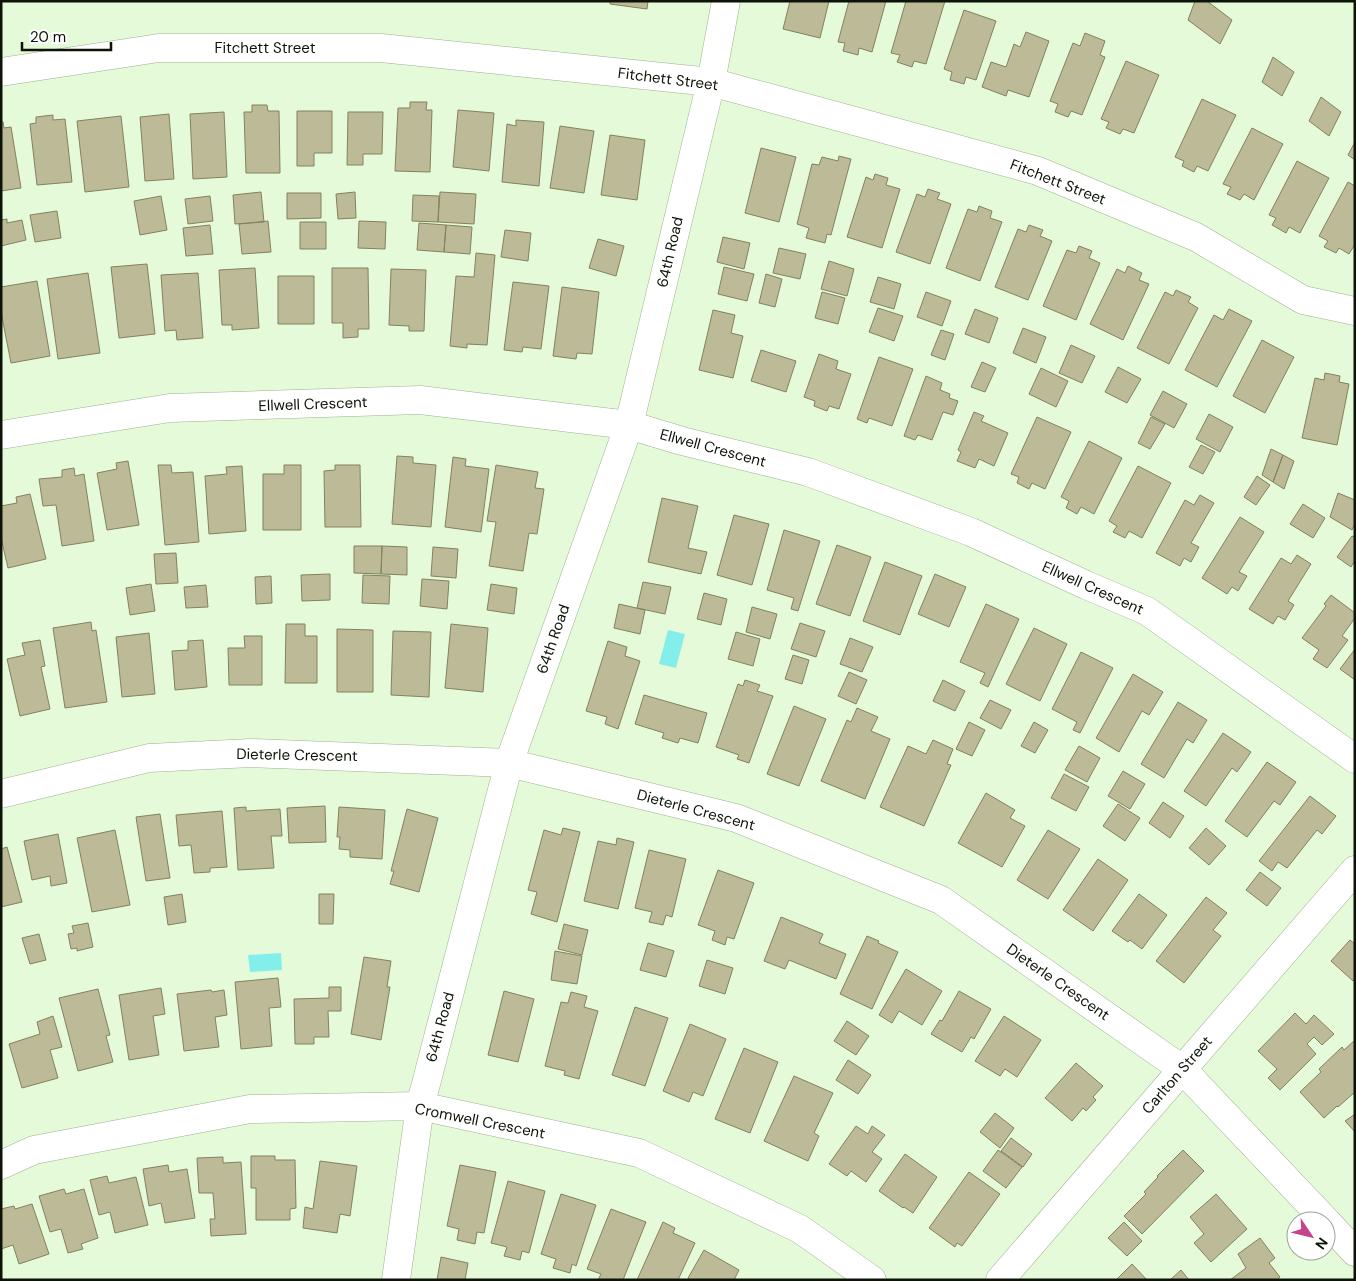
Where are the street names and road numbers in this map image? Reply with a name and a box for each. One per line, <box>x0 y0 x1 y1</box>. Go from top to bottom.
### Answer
street label: Fitchett Street <box>214 38 316 58</box>
street label: Fitchett Street <box>617 63 719 95</box>
street label: Fitchett Street <box>1007 155 1109 209</box>
street label: 64th Road <box>652 215 688 289</box>
street label: Ellwell Crescent <box>258 392 368 416</box>
street label: Ellwell Crescent <box>658 424 768 472</box>
street label: Ellwell Crescent <box>1039 557 1147 619</box>
street label: 64th Road <box>532 602 574 676</box>
street label: Dieterle Crescent <box>236 744 358 766</box>
street label: Dieterle Crescent <box>635 785 757 835</box>
street label: Dieterle Crescent <box>1003 939 1114 1025</box>
street label: 64th Road <box>421 990 459 1064</box>
street label: Carlton Street <box>1137 1032 1217 1118</box>
street label: Cromwell Crescent <box>413 1099 547 1143</box>

